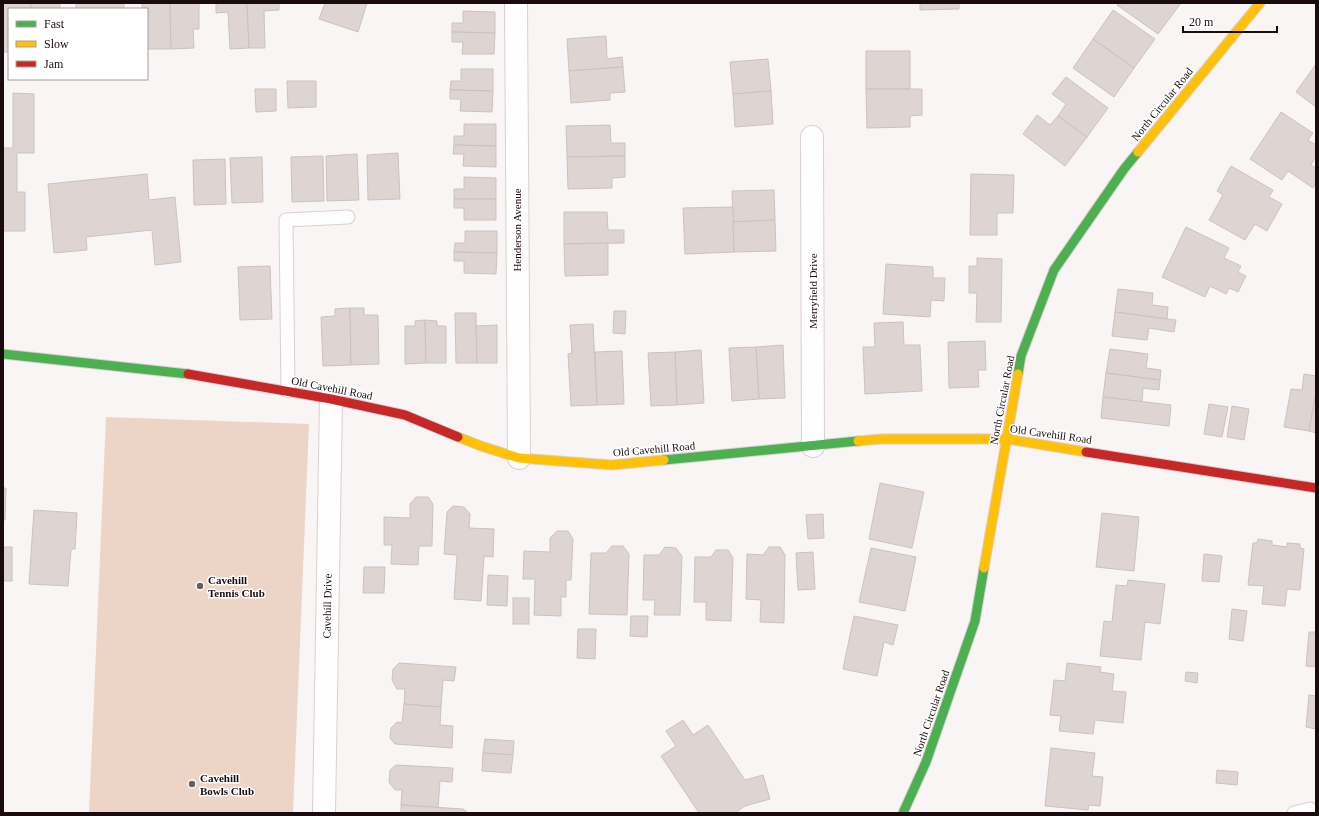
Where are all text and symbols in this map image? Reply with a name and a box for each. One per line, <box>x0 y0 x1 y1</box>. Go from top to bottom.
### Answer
legend <box>8 8 148 80</box>
scale bar <box>1183 8 1277 34</box>
text: 20 m <box>1189 15 1214 29</box>
text: Fast <box>44 17 65 31</box>
text: Slow <box>44 37 69 51</box>
text: Jam <box>44 57 64 71</box>
street label: North Circular Road <box>1129 65 1195 143</box>
street label: Henderson Avenue <box>511 188 523 272</box>
street label: Merryfield Drive <box>807 253 819 329</box>
street label: North Circular Road <box>987 354 1017 446</box>
street label: Old Cavehill Road <box>290 374 374 402</box>
street label: Old Cavehill Road <box>1009 422 1093 446</box>
street label: Old Cavehill Road <box>612 439 696 459</box>
street label: Cavehill Drive <box>320 573 334 639</box>
place label: Cavehill Tennis Club <box>208 574 265 599</box>
marker: Cavehill Tennis Club <box>195 581 205 591</box>
street label: North Circular Road <box>911 668 952 758</box>
place label: Cavehill Bowls Club <box>200 772 254 797</box>
marker: Cavehill Bowls Club <box>187 779 197 789</box>

